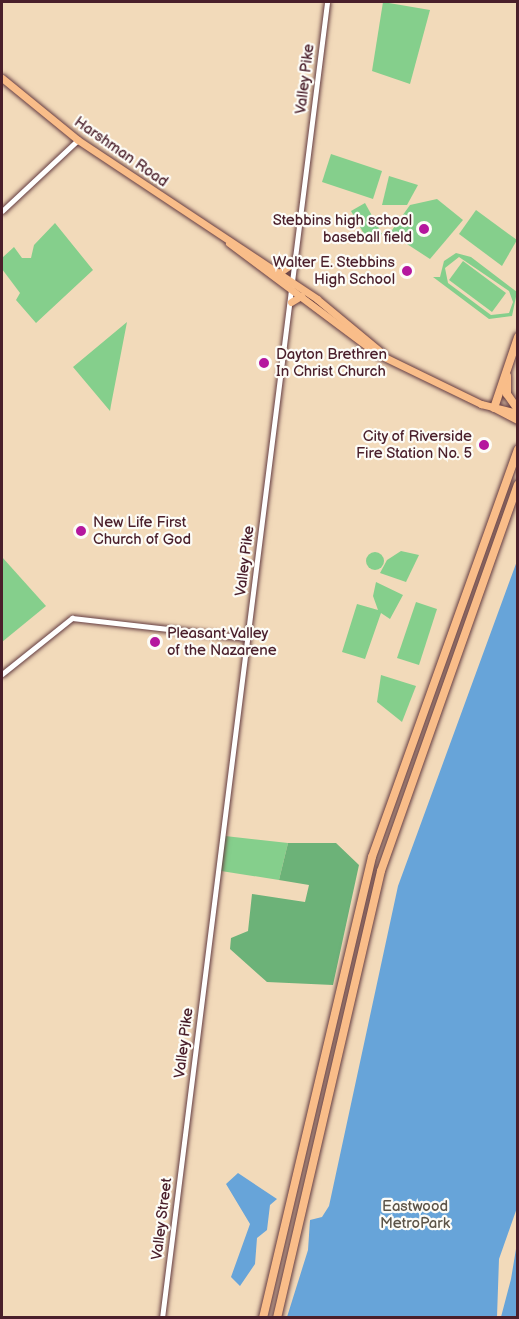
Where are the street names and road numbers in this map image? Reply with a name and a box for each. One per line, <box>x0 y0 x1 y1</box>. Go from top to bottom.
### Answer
street label: Valley Pike <box>292 42 318 116</box>
street label: Harshman Road <box>71 113 171 191</box>
street label: Valley Pike <box>232 524 258 598</box>
street label: Valley Pike <box>171 1006 197 1080</box>
street label: Valley Street <box>148 1176 176 1262</box>

